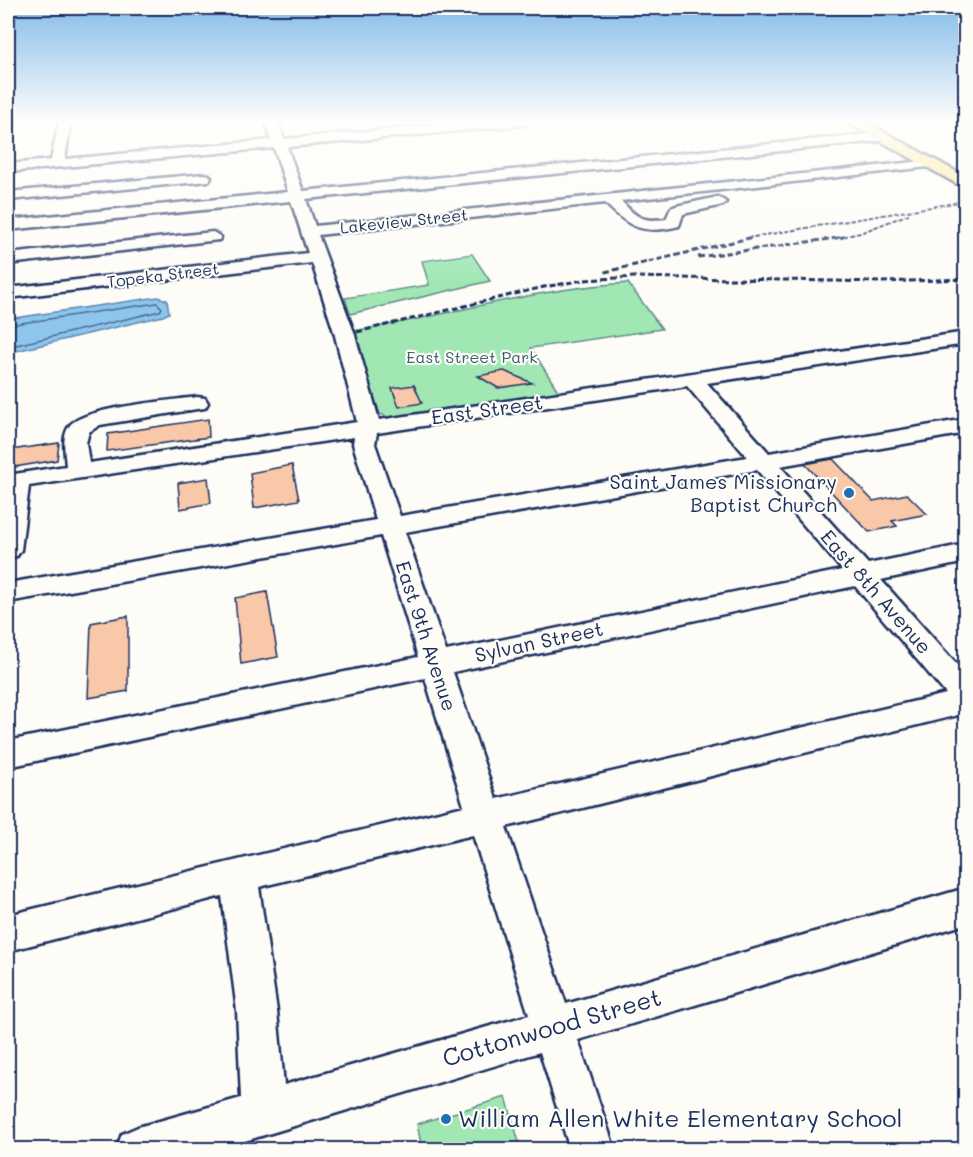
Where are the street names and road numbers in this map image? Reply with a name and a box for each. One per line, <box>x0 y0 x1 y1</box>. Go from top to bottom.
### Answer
street label: Lakeview Street <box>339 203 469 238</box>
street label: Topeka Street <box>106 257 220 292</box>
street label: East Street <box>429 388 544 430</box>
street label: East 8th Avenue <box>816 524 938 659</box>
street label: East 9th Avenue <box>390 557 463 714</box>
street label: Sylvan Street <box>472 615 606 667</box>
street label: Cottonwood Street <box>438 980 665 1073</box>

